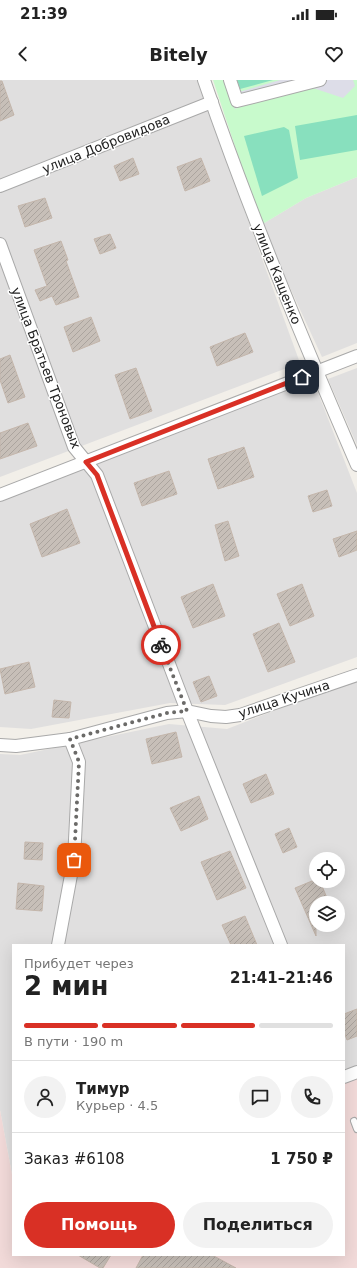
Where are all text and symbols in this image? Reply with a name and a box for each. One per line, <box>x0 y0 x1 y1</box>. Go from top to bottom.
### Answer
text: 21:39 <box>20 5 68 23</box>
icon: back <box>12 43 34 65</box>
icon: heart <box>323 43 345 65</box>
text: Bitely <box>149 44 208 65</box>
street label: улица Добровидова <box>40 111 172 177</box>
street label: улица Кащенко <box>250 222 304 327</box>
street label: улица Братьев Троновых <box>8 285 84 451</box>
pin <box>285 360 319 394</box>
icon: home <box>291 366 313 388</box>
courier <box>141 625 181 665</box>
icon: bike <box>150 634 172 656</box>
street label: улица Кучина <box>237 677 331 721</box>
pin <box>57 843 91 877</box>
icon: bag <box>63 849 85 871</box>
map controls <box>309 852 345 932</box>
button: locate <box>309 852 345 888</box>
button: layers <box>309 896 345 932</box>
text: Прибудет через <box>24 956 134 971</box>
text: 21:41–21:46 <box>230 969 333 987</box>
text: 2 мин <box>24 971 109 1001</box>
text: В пути · 190 m <box>24 1034 123 1049</box>
button: person <box>24 1076 66 1118</box>
button: chat <box>239 1076 281 1118</box>
button: phone <box>291 1076 333 1118</box>
text: Тимур <box>76 1080 130 1098</box>
text: Курьер · 4.5 <box>76 1098 158 1113</box>
text: Заказ #6108 <box>24 1150 125 1168</box>
text: 1 750 ₽ <box>270 1150 333 1168</box>
button: Помощь <box>24 1202 175 1248</box>
button: Поделиться <box>183 1202 333 1248</box>

